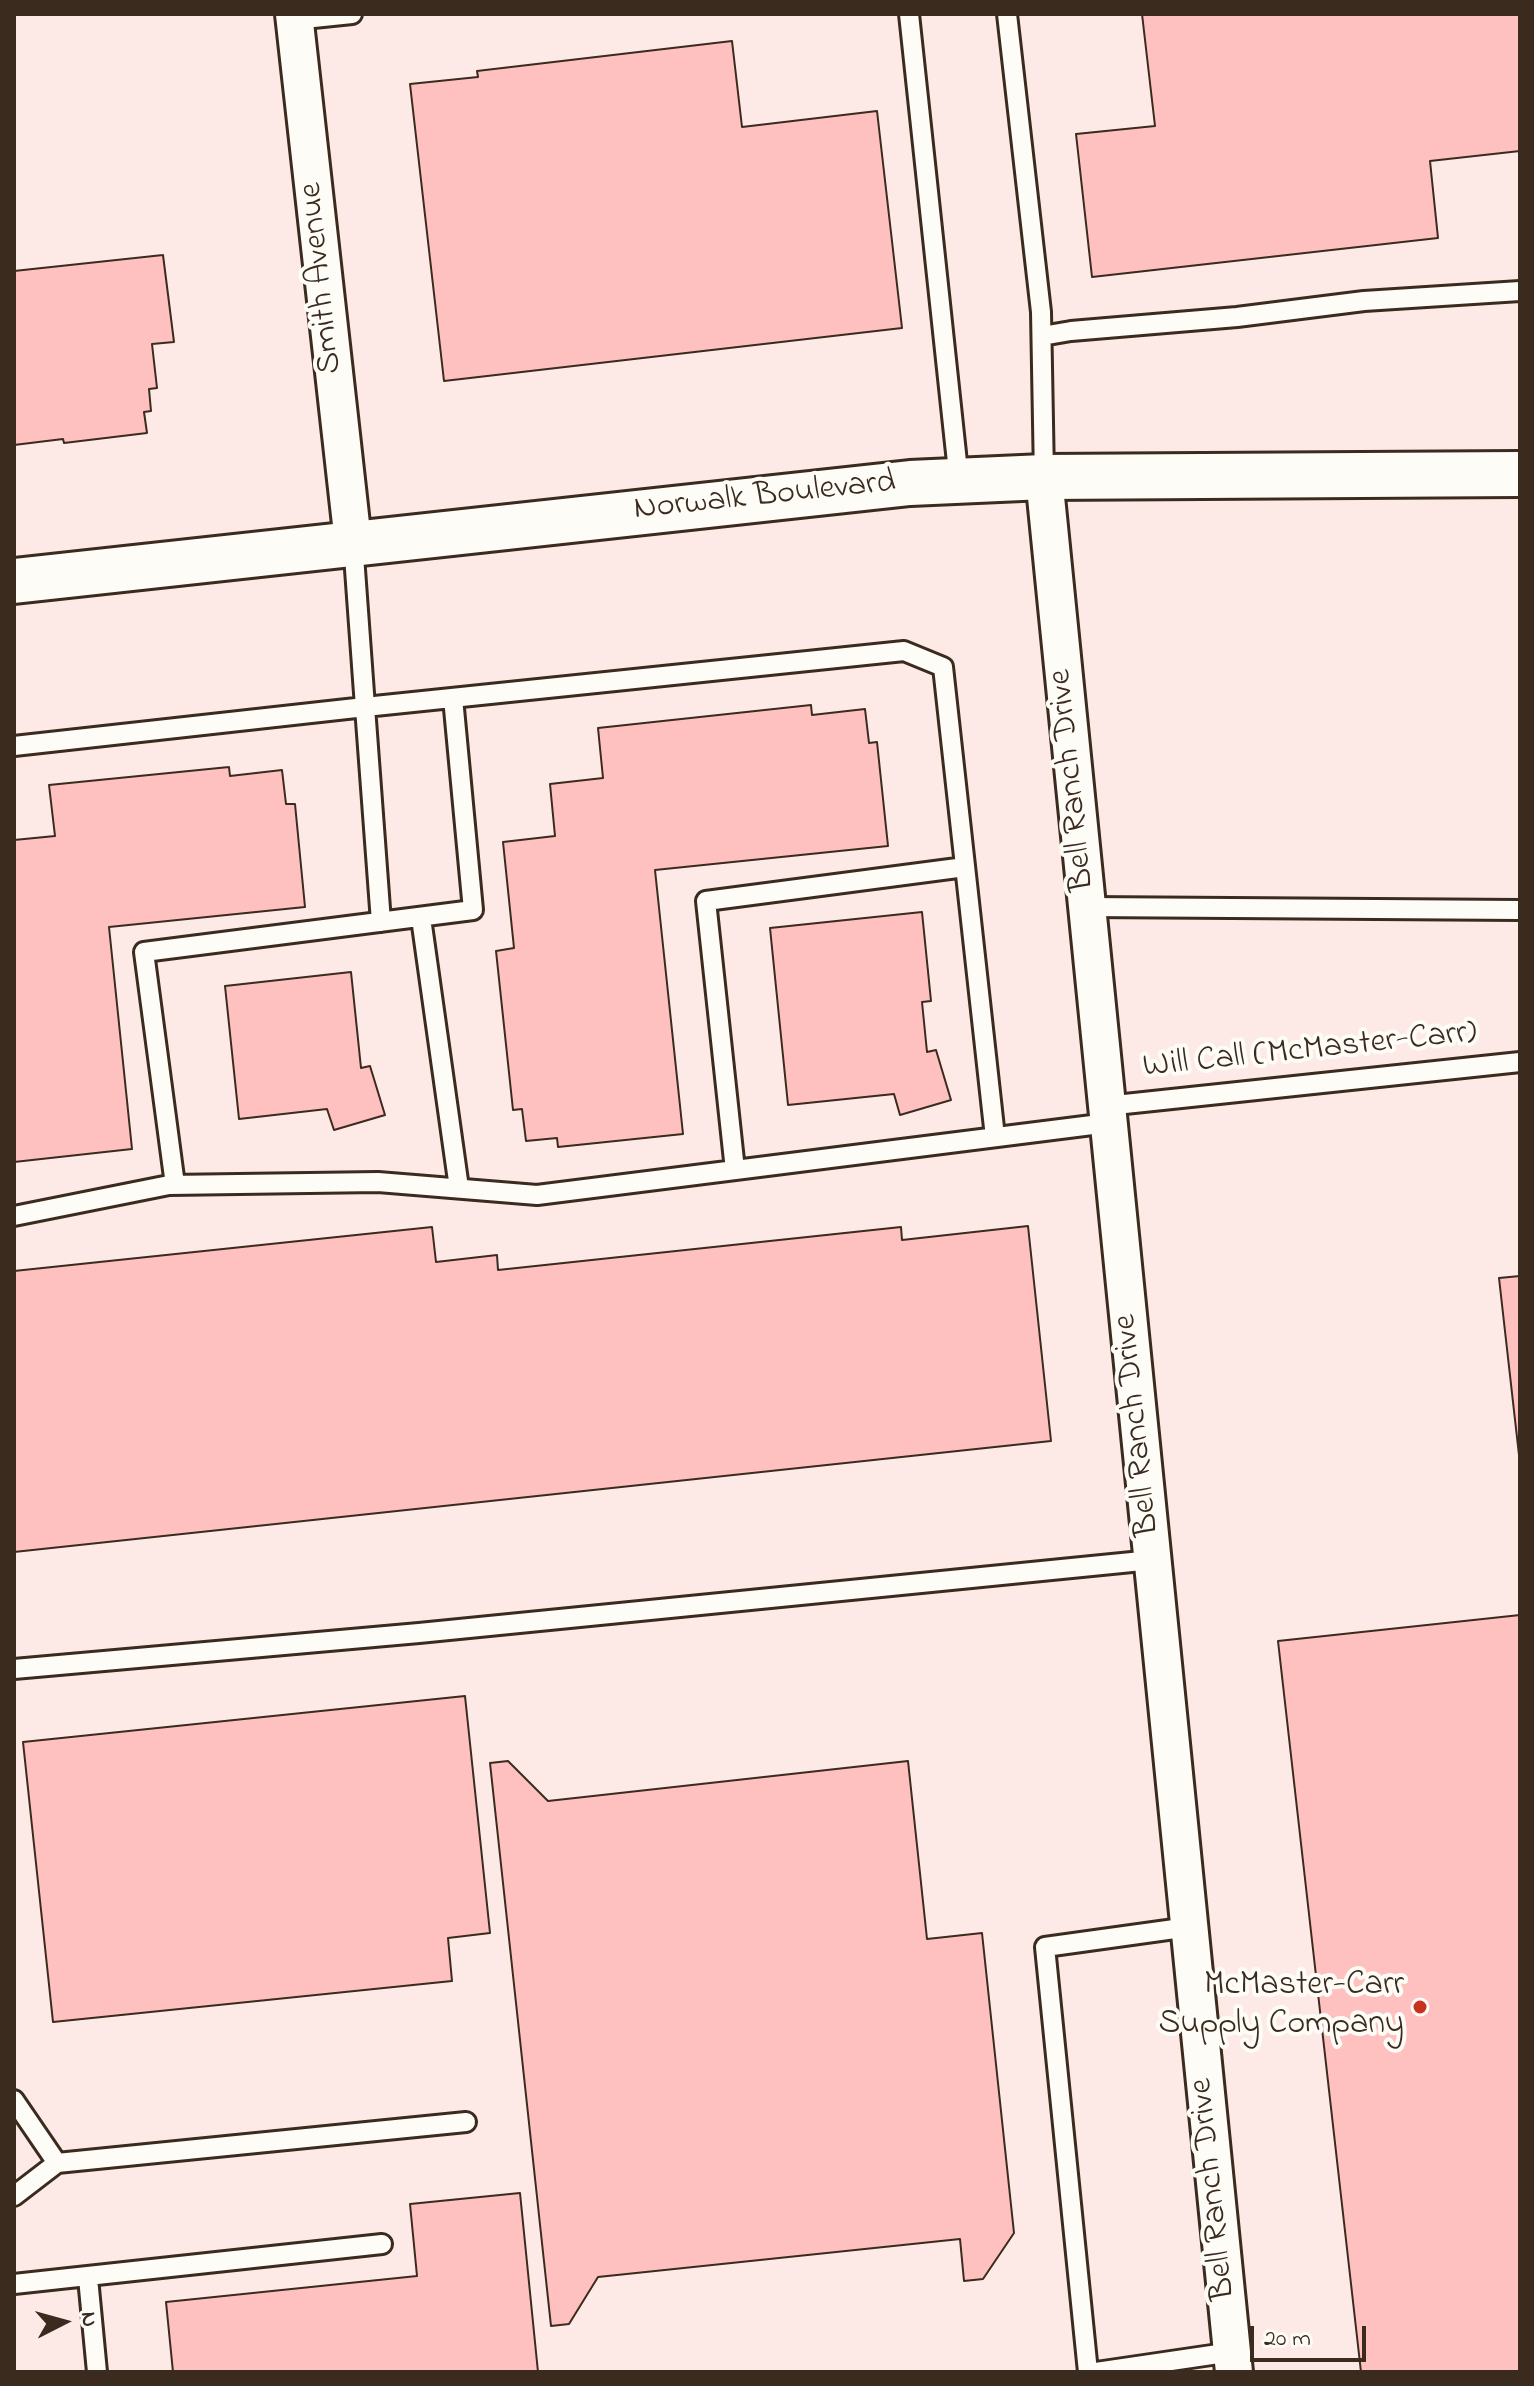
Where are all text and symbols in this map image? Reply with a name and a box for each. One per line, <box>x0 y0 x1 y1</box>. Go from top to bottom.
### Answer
street label: Smith Avenue <box>293 180 353 376</box>
street label: Norwalk Boulevard <box>632 464 898 532</box>
street label: Bell Ranch Drive <box>1042 667 1106 893</box>
street label: Will Call (McMaster-Carr) <box>1141 1014 1479 1090</box>
street label: Bell Ranch Drive <box>1107 1312 1171 1538</box>
place label: McMaster-Carr Supply Company <box>1158 1967 1404 2046</box>
marker: McMaster-Carr Supply Company <box>1411 1998 1429 2016</box>
street label: Bell Ranch Drive <box>1183 2076 1247 2302</box>
north arrow <box>24 2282 104 2362</box>
text: N <box>71 2310 105 2329</box>
scale bar <box>1254 2310 1370 2360</box>
text: 20 m <box>1264 2322 1311 2357</box>

